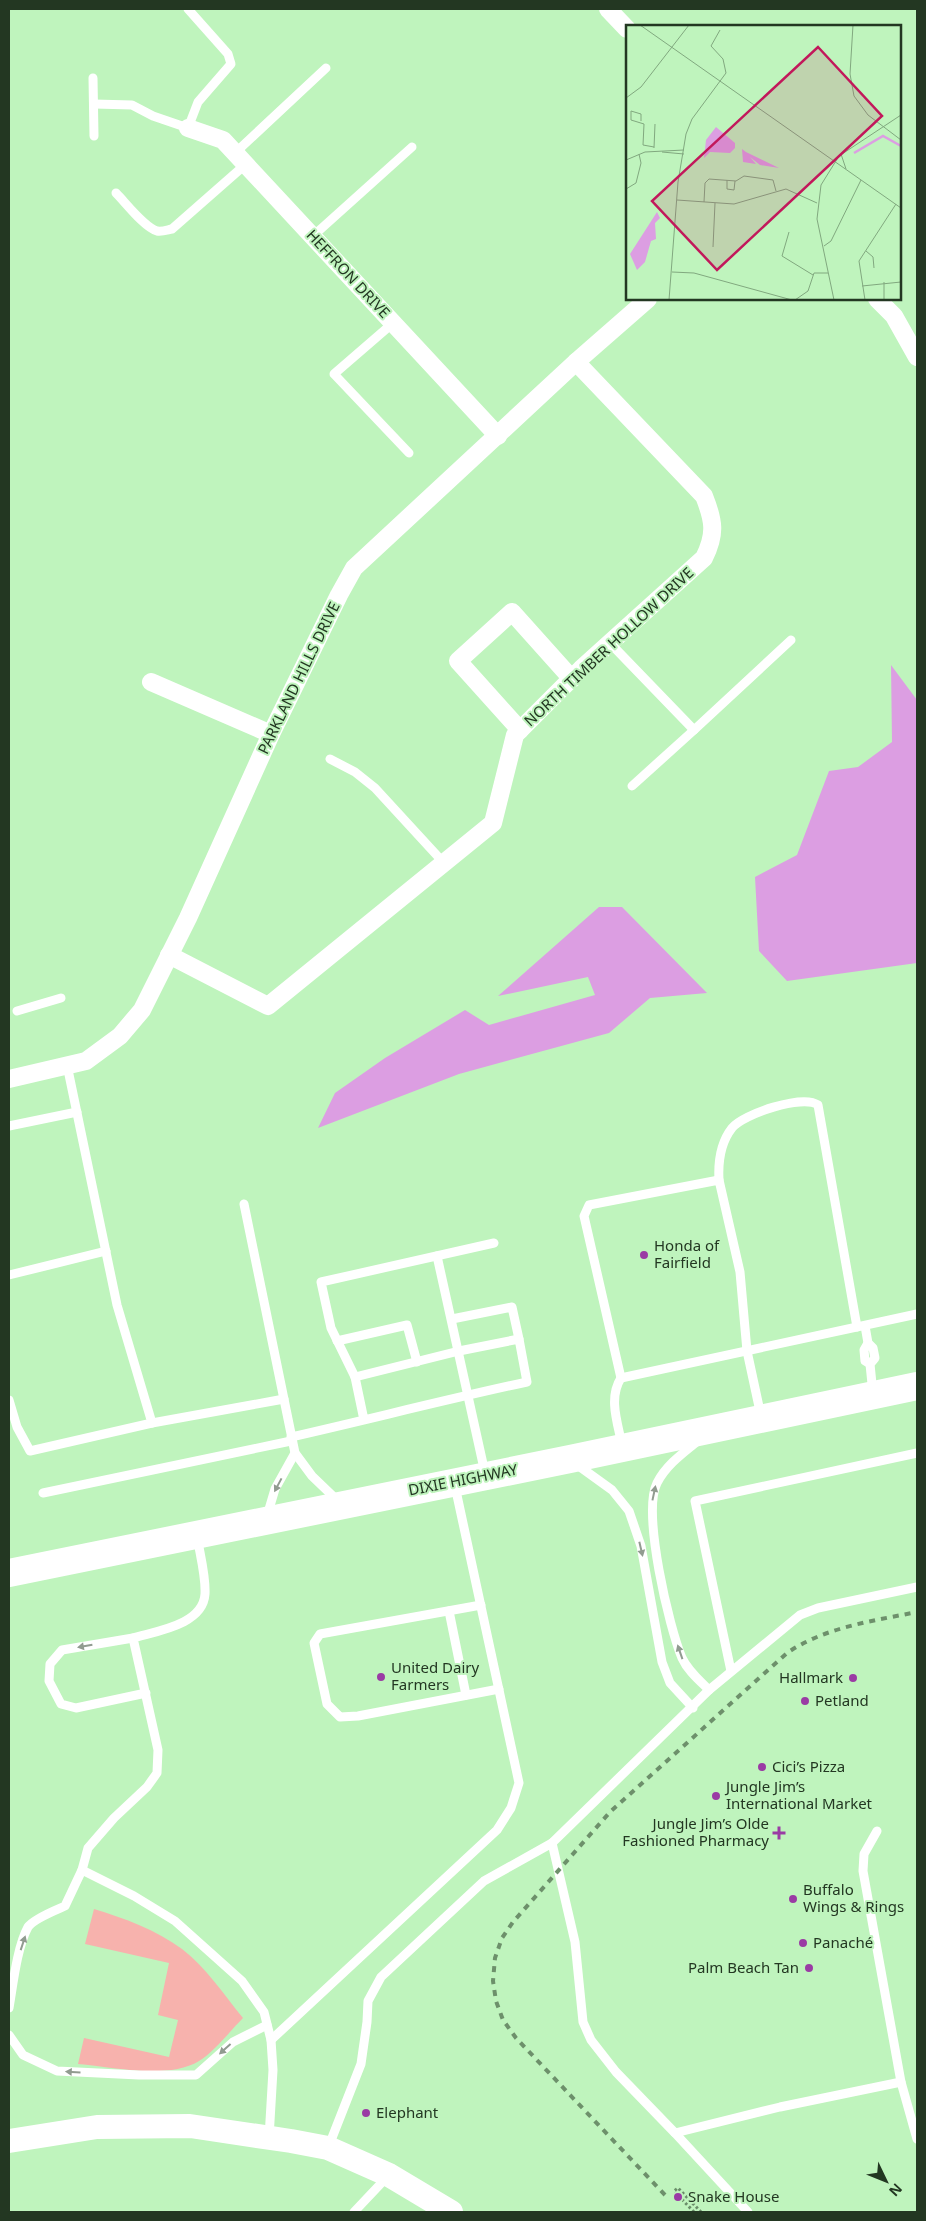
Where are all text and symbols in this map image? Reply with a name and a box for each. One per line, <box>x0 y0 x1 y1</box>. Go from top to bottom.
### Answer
inset map <box>626 25 901 300</box>
street label: HEFFRON DRIVE <box>303 225 395 322</box>
street label: NORTH TIMBER HOLLOW DRIVE <box>519 562 697 730</box>
street label: PARKLAND HILLS DRIVE <box>253 598 344 757</box>
place label: Honda of Fairfield <box>654 1235 720 1272</box>
marker: Honda of Fairfield <box>638 1249 650 1261</box>
street label: DIXIE HIGHWAY <box>406 1459 520 1499</box>
one-way arrow <box>274 1478 282 1493</box>
one-way arrow <box>651 1484 659 1500</box>
one-way arrow <box>637 1541 645 1556</box>
one-way arrow <box>77 1643 93 1651</box>
one-way arrow <box>676 1644 684 1659</box>
place label: United Dairy Farmers <box>391 1657 480 1694</box>
place label: Hallmark <box>779 1667 843 1687</box>
marker: United Dairy Farmers <box>375 1671 387 1683</box>
marker: Hallmark <box>847 1672 859 1684</box>
place label: Petland <box>815 1690 869 1710</box>
marker: Petland <box>799 1695 811 1707</box>
place label: Cici’s Pizza <box>772 1756 845 1776</box>
marker: Cici’s Pizza <box>756 1761 768 1773</box>
place label: Jungle Jim’s International Market <box>724 1776 873 1813</box>
marker: Jungle Jim’s International Market <box>710 1790 722 1802</box>
place label: Jungle Jim’s Olde Fashioned Pharmacy <box>622 1813 769 1850</box>
marker: Jungle Jim’s Olde Fashioned Pharmacy <box>773 1827 785 1839</box>
place label: Buffalo Wings & Rings <box>803 1879 904 1916</box>
marker: Buffalo Wings & Rings <box>787 1893 799 1905</box>
place label: Panaché <box>813 1932 873 1952</box>
one-way arrow <box>19 1935 27 1950</box>
marker: Panaché <box>797 1937 809 1949</box>
place label: Palm Beach Tan <box>688 1957 799 1977</box>
marker: Palm Beach Tan <box>803 1962 815 1974</box>
one-way arrow <box>220 2043 232 2055</box>
one-way arrow <box>64 2067 80 2075</box>
place label: Elephant <box>376 2102 439 2122</box>
marker: Elephant <box>360 2107 372 2119</box>
north arrow <box>861 2156 911 2206</box>
text: N <box>885 2180 907 2201</box>
place label: Snake House <box>688 2186 779 2206</box>
marker: Snake House <box>672 2191 684 2203</box>

